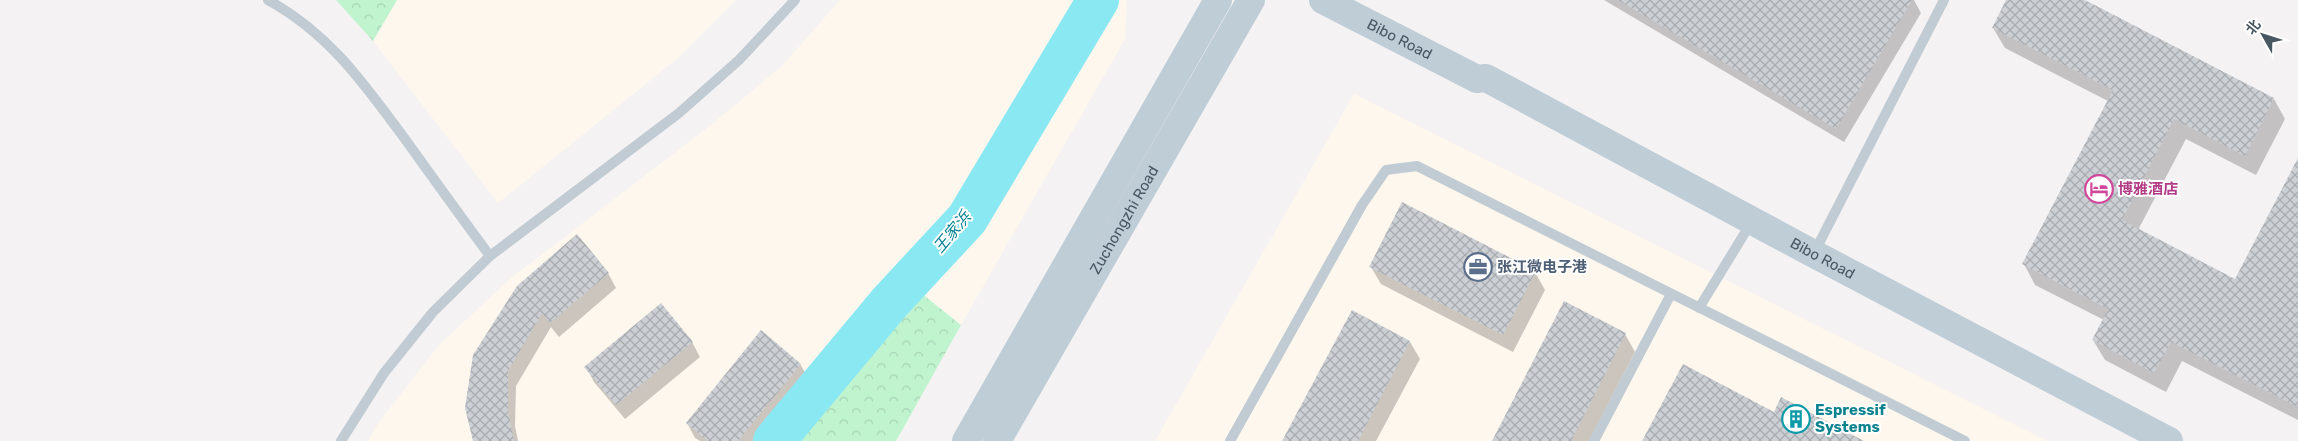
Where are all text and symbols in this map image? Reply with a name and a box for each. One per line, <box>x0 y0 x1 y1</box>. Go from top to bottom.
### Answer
north arrow <box>2238 10 2288 60</box>
street label: Bibo Road <box>1364 15 1435 63</box>
text: 北 <box>2242 16 2264 38</box>
street label: Zuchongzhi Road <box>1086 163 1162 277</box>
hotel icon: 博雅酒店 <box>2084 174 2114 204</box>
place label: 博雅酒店 <box>2118 180 2178 198</box>
water label: 王家浜 <box>929 206 976 256</box>
street label: Bibo Road <box>1787 234 1858 283</box>
office icon: 张江微电子港 <box>1463 252 1493 282</box>
place label: 张江微电子港 <box>1497 258 1587 276</box>
place label: Espressif Systems <box>1815 401 1886 436</box>
building icon: Espressif Systems <box>1781 404 1811 434</box>

